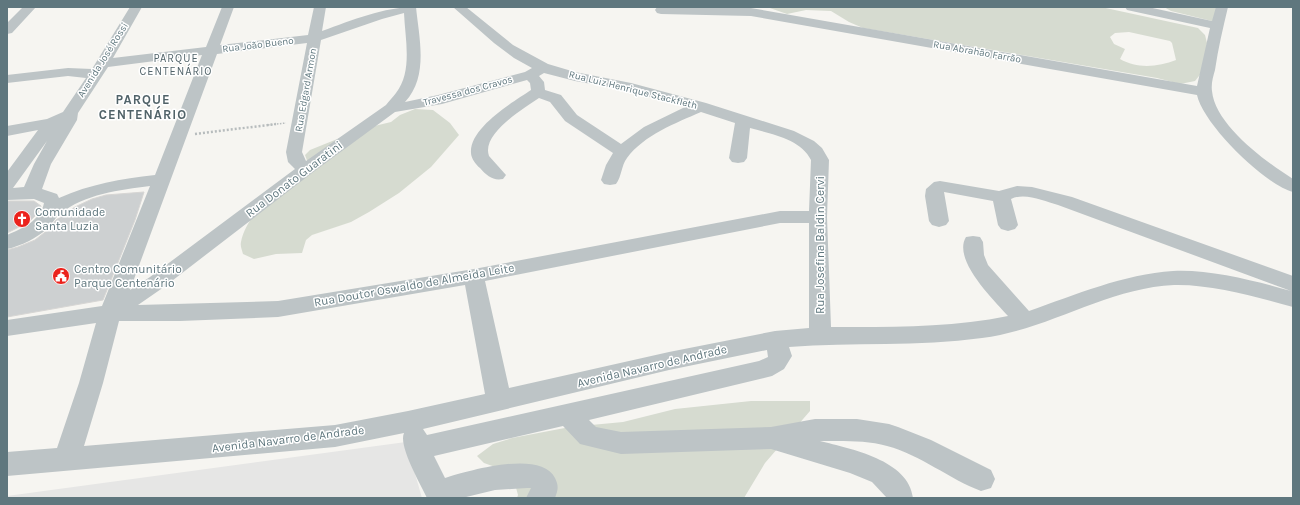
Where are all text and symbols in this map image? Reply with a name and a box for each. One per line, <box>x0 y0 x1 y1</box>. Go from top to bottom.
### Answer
street label: Avenida José Rossi <box>75 20 131 100</box>
street label: Rua João Bueno <box>222 35 294 55</box>
street label: Rua Abrahão Farrão <box>932 38 1022 66</box>
street label: Rua Edgard Armon <box>293 47 319 133</box>
district label: PARQUE CENTENÁRIO <box>140 52 212 78</box>
street label: Rua Luiz Henrique Stackfleth <box>568 68 698 112</box>
street label: Travessa dos Cravos <box>422 73 514 109</box>
district label: PARQUE CENTENÁRIO <box>99 92 187 122</box>
street label: Rua Donato Guaratini <box>243 138 345 220</box>
street label: Rua Josefina Baldin Cervi <box>813 176 827 314</box>
place label: Comunidade Santa Luzia <box>35 205 105 233</box>
church icon: Comunidade Santa Luzia <box>12 209 32 229</box>
street label: Rua Doutor Oswaldo de Almeida Leite <box>313 260 515 310</box>
place label: Centro Comunitário Parque Centenário <box>74 262 182 290</box>
public building icon: Centro Comunitário Parque Centenário <box>51 266 71 286</box>
street label: Avenida Navarro de Andrade <box>576 342 728 390</box>
street label: Avenida Navarro de Andrade <box>211 423 365 455</box>

